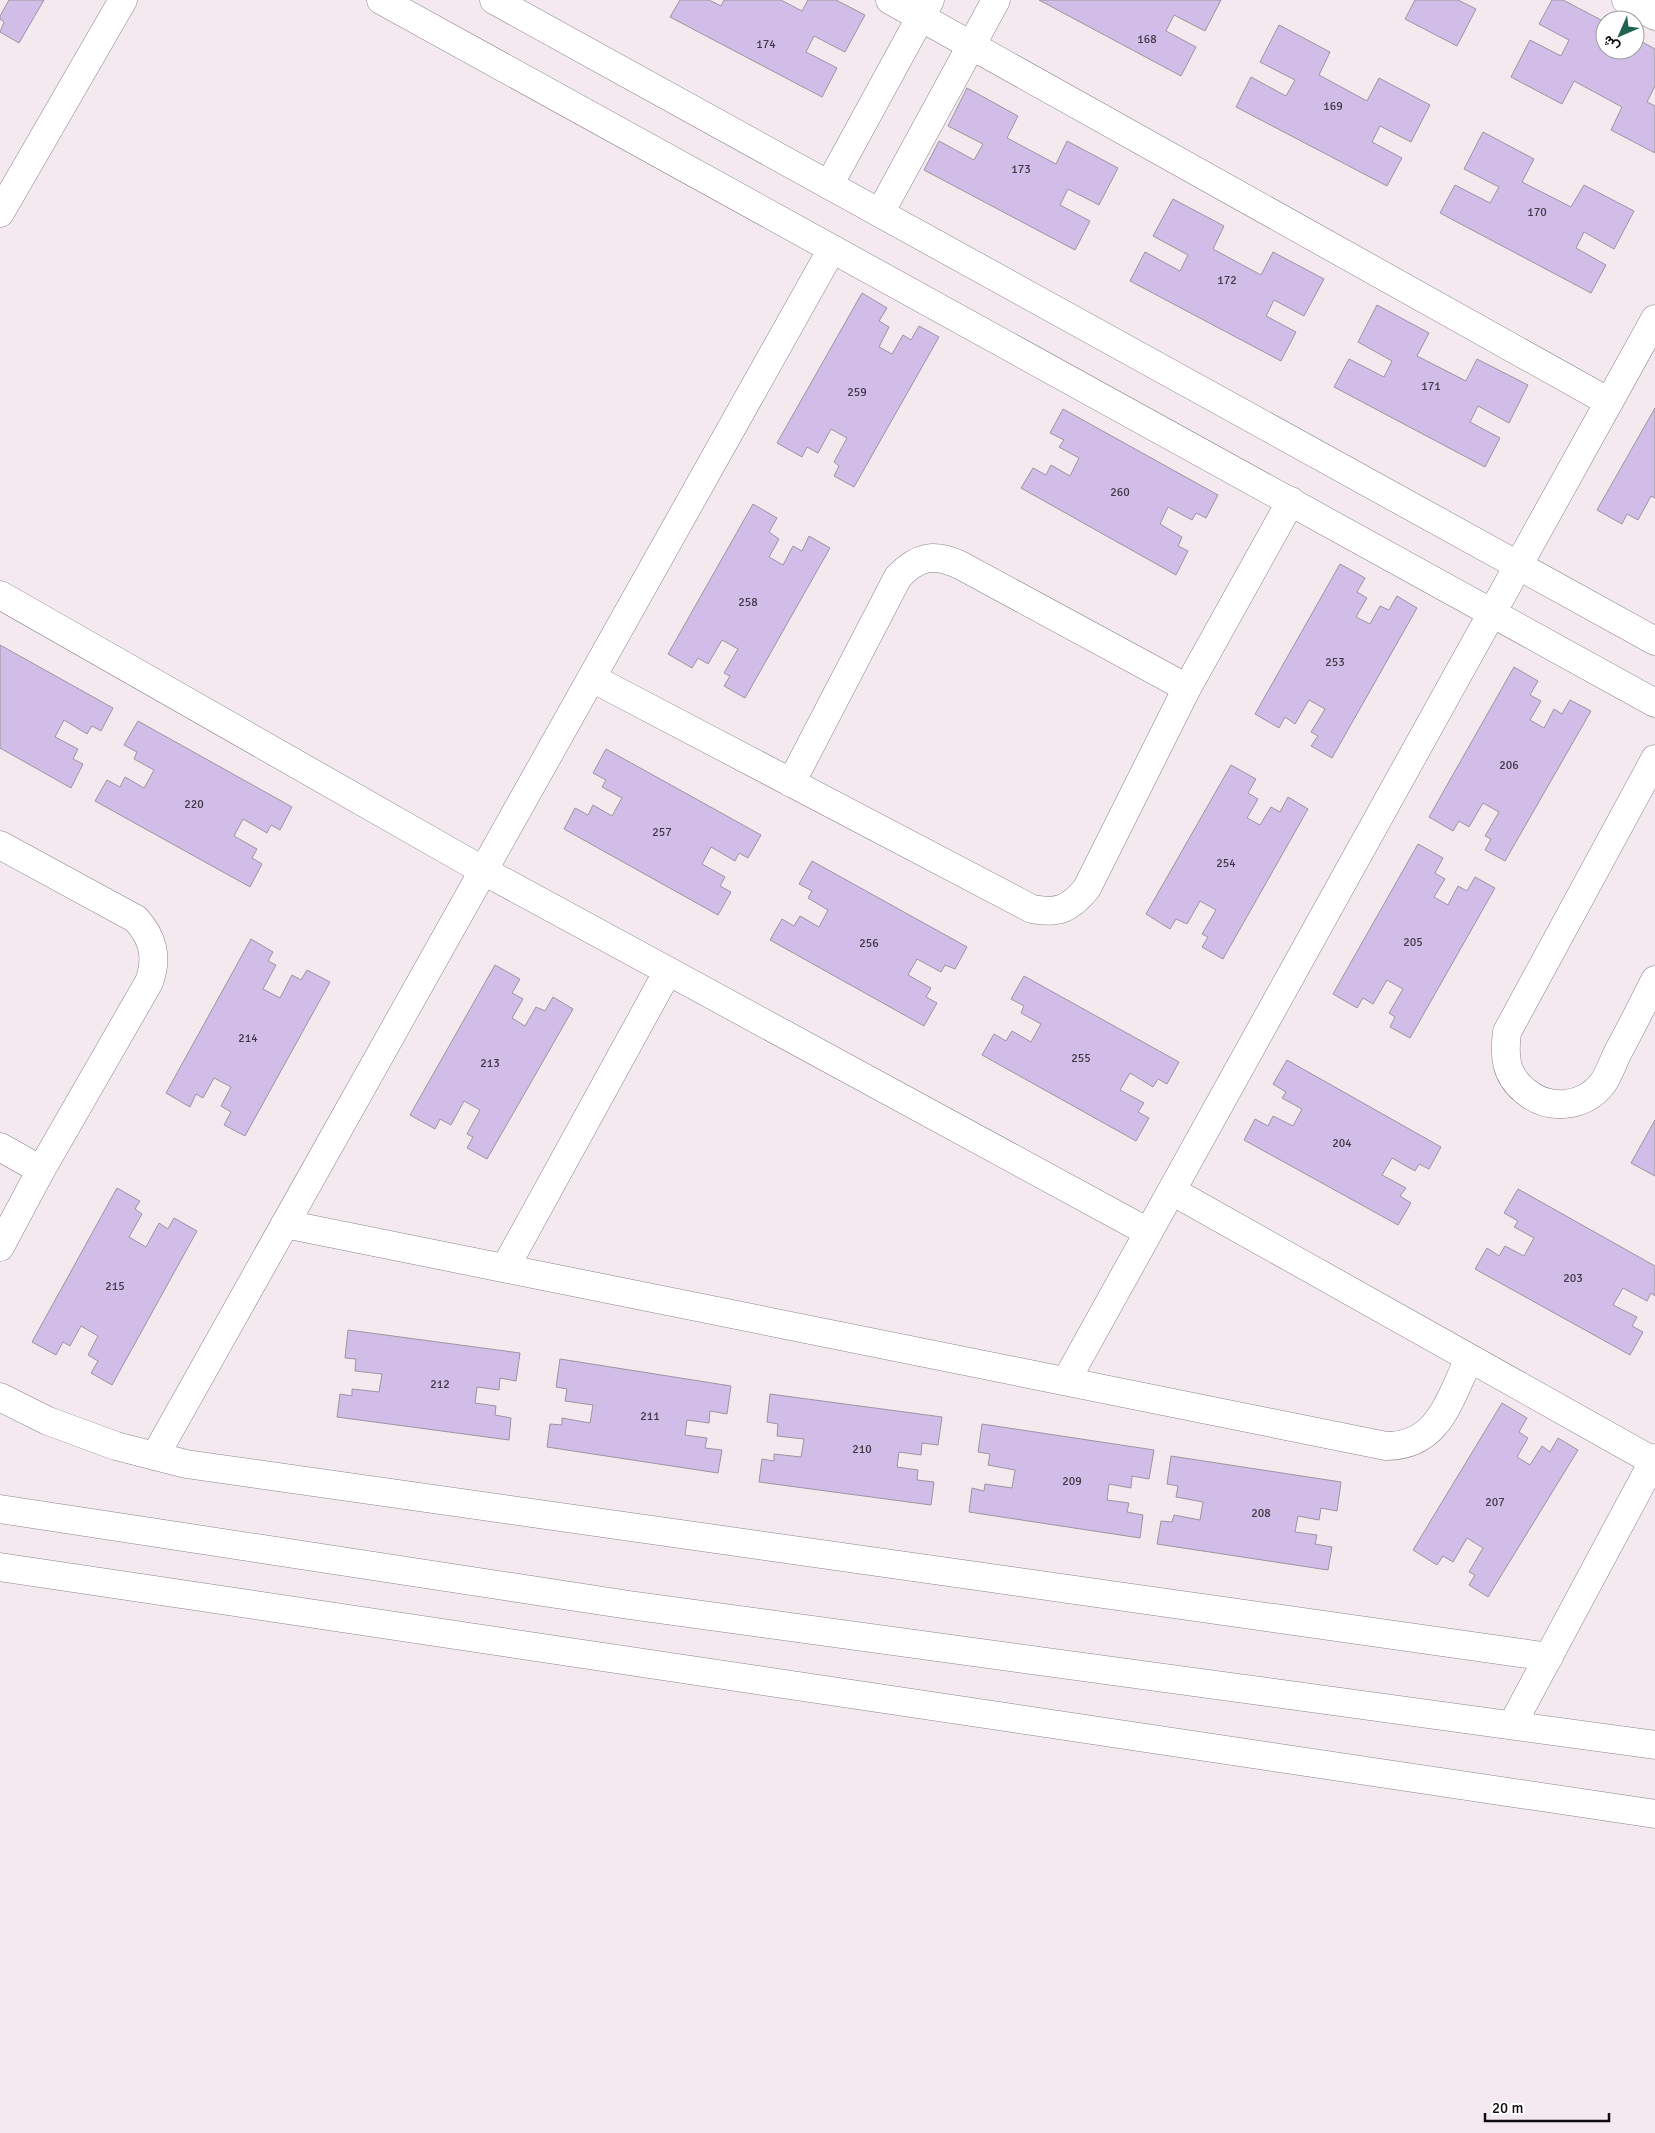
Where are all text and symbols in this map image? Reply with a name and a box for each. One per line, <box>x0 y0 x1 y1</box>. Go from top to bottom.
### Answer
north arrow <box>1595 10 1645 60</box>
house number: 168 <box>1137 32 1157 47</box>
text: ش <box>1599 32 1623 56</box>
house number: 174 <box>756 37 776 52</box>
house number: 169 <box>1323 99 1343 114</box>
house number: 173 <box>1011 162 1031 177</box>
house number: 170 <box>1527 205 1547 220</box>
house number: 172 <box>1217 273 1237 288</box>
house number: 171 <box>1421 379 1441 394</box>
house number: 259 <box>847 385 867 400</box>
house number: 260 <box>1110 485 1130 500</box>
house number: 258 <box>738 595 758 610</box>
house number: 253 <box>1325 655 1345 670</box>
house number: 206 <box>1499 758 1519 773</box>
house number: 220 <box>184 797 204 812</box>
house number: 257 <box>652 825 672 840</box>
house number: 254 <box>1216 856 1236 871</box>
house number: 205 <box>1403 935 1423 950</box>
house number: 256 <box>859 936 879 951</box>
house number: 214 <box>238 1031 258 1046</box>
house number: 255 <box>1071 1051 1091 1066</box>
house number: 213 <box>480 1056 500 1071</box>
house number: 204 <box>1332 1136 1352 1151</box>
house number: 203 <box>1563 1271 1583 1286</box>
house number: 215 <box>105 1279 125 1294</box>
house number: 212 <box>430 1377 450 1392</box>
house number: 211 <box>640 1409 660 1424</box>
house number: 210 <box>852 1442 872 1457</box>
house number: 209 <box>1062 1474 1082 1489</box>
house number: 207 <box>1485 1495 1505 1510</box>
house number: 208 <box>1251 1506 1271 1521</box>
scale bar <box>1485 2090 1609 2122</box>
text: 20 m <box>1492 2099 1523 2117</box>

